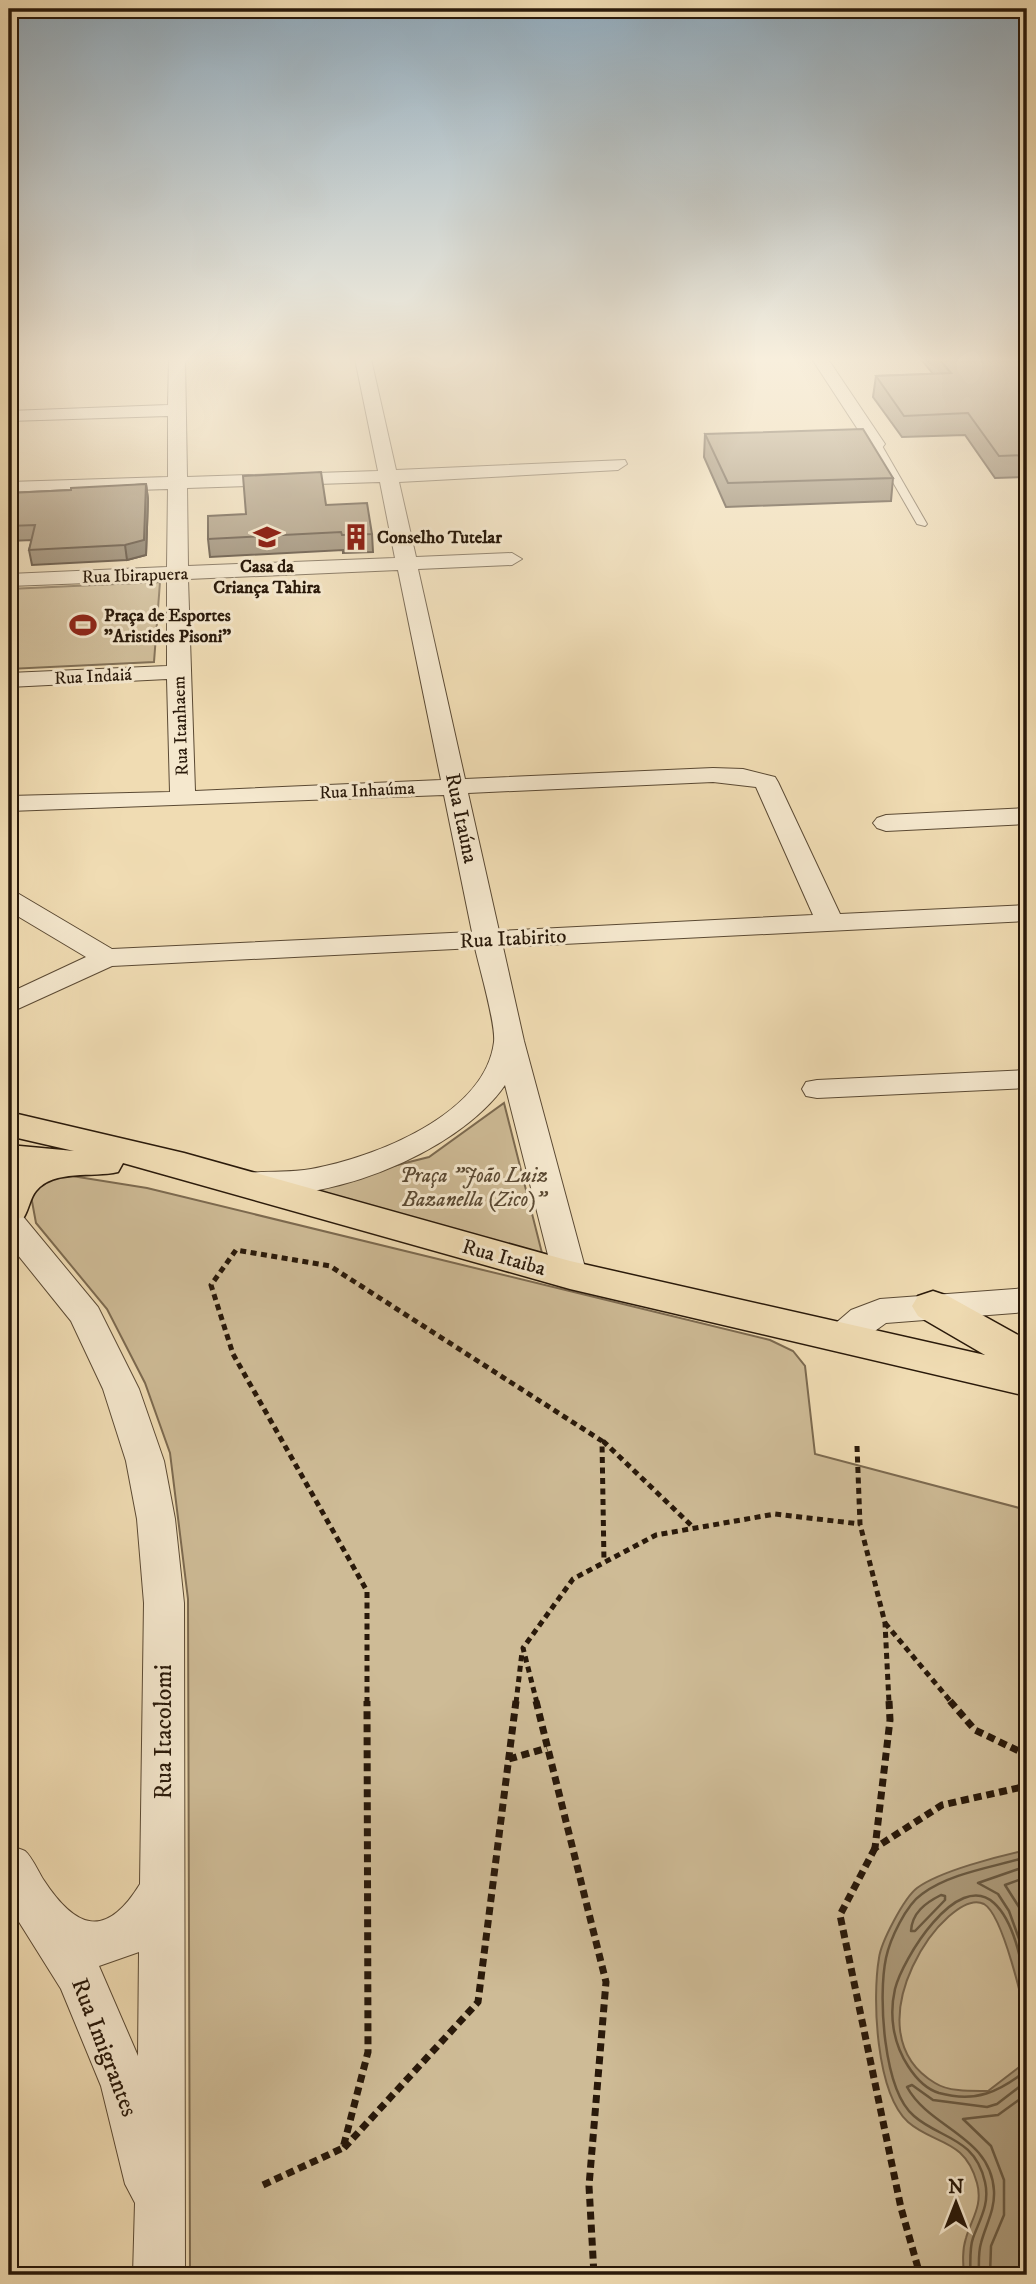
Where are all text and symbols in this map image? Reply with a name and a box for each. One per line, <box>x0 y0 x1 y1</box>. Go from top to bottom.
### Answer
school or university icon: Casa da Criança Tahira <box>252 522 282 552</box>
building icon: Conselho Tutelar <box>341 522 371 552</box>
place label: Conselho Tutelar <box>377 527 502 549</box>
place label: Casa da Criança Tahira <box>213 556 321 599</box>
street label: Rua Ibirapuera <box>81 563 189 589</box>
place label: Praça de Esportes "Aristides Pisoni" <box>104 605 231 648</box>
sports icon: Praça de Esportes "Aristides Pisoni" <box>68 610 98 640</box>
street label: Rua Indaiá <box>54 664 133 690</box>
street label: Rua Itanhaem <box>168 676 194 776</box>
street label: Rua Itaúna <box>439 771 483 866</box>
street label: Rua Inhaúma <box>319 777 416 804</box>
street label: Rua Itabirito <box>459 923 567 955</box>
park label: Praça "João Luiz Bazanella (Zico)" <box>400 1163 548 1213</box>
street label: Rua Itaiba <box>459 1234 549 1282</box>
street label: Rua Itacolomi <box>149 1664 179 1800</box>
street label: Rua Imigrantes <box>64 1974 144 2121</box>
north arrow <box>920 2168 990 2238</box>
text: N <box>948 2176 964 2199</box>

